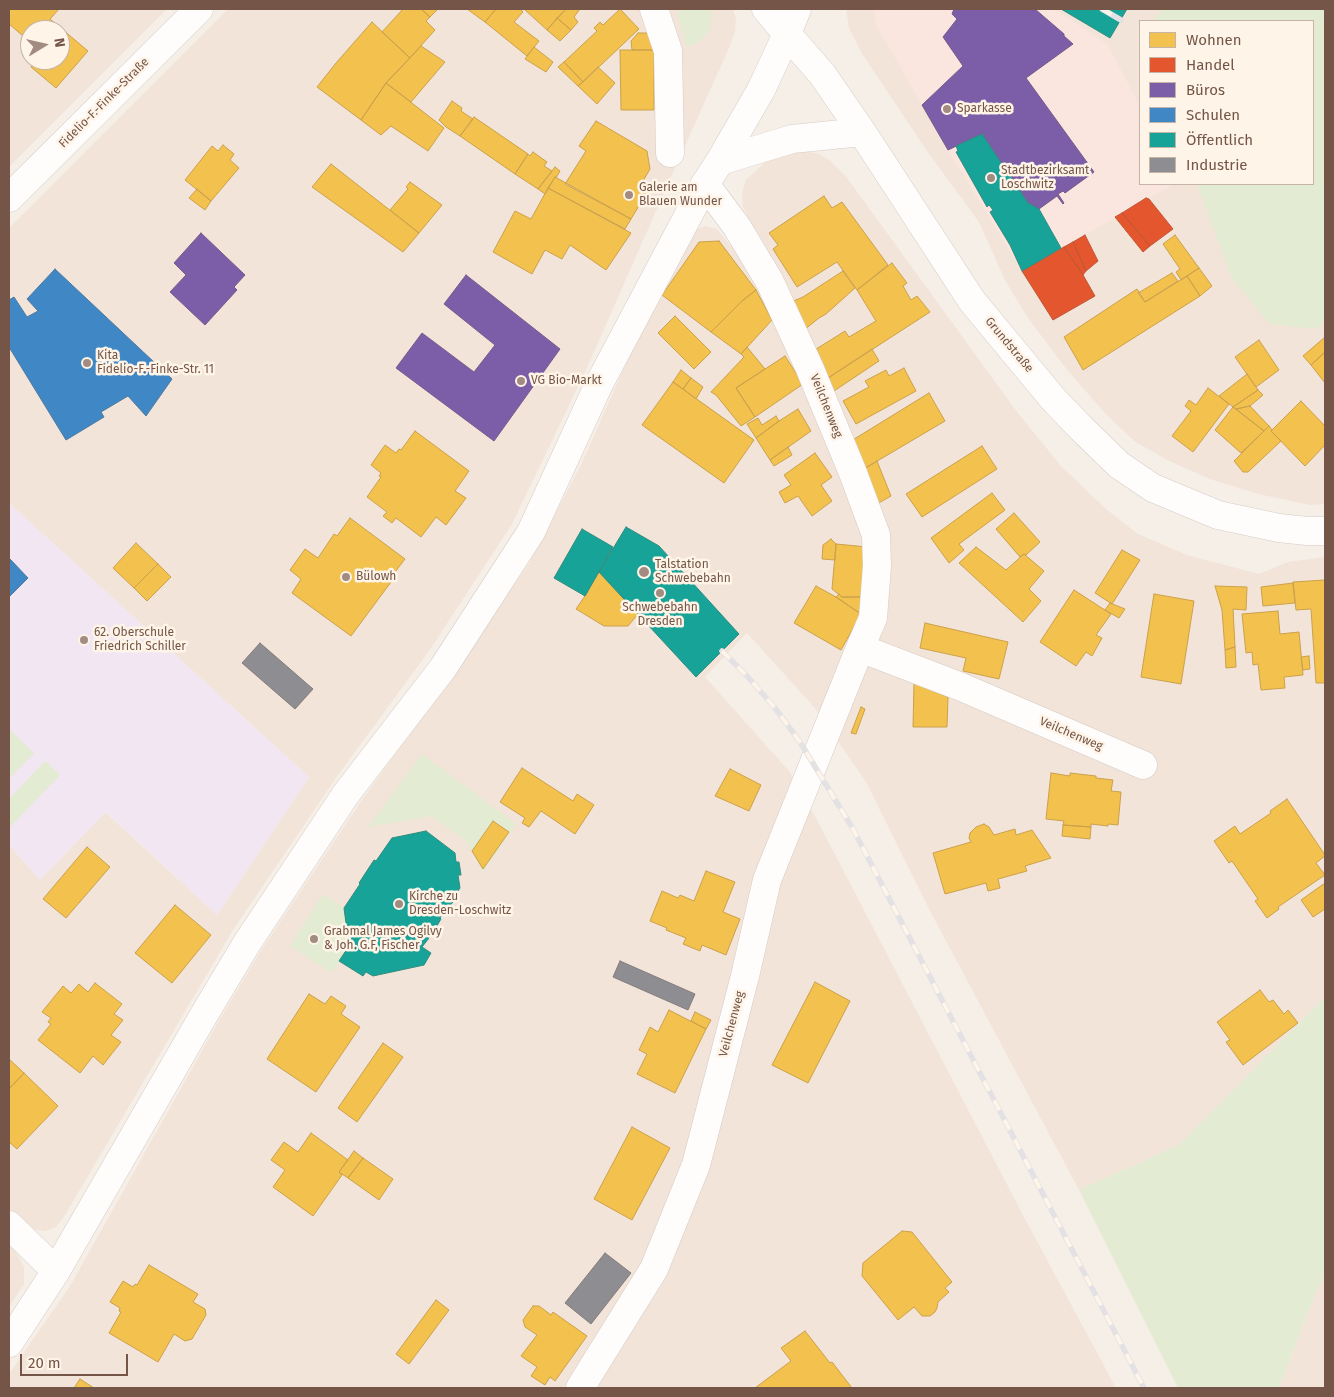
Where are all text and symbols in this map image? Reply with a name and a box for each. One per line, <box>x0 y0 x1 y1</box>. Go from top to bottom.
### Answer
north arrow <box>20 20 70 70</box>
legend <box>1139 20 1314 185</box>
text: Wohnen <box>1186 31 1242 49</box>
text: N <box>50 37 68 49</box>
street label: Fidelio-F.-Finke-Straße <box>56 55 152 151</box>
text: Handel <box>1186 56 1235 74</box>
text: Büros <box>1186 81 1225 99</box>
place label: Sparkasse <box>957 102 1012 116</box>
marker: Sparkasse <box>941 103 953 115</box>
text: Schulen <box>1186 106 1240 124</box>
text: Öffentlich <box>1186 131 1253 149</box>
text: Industrie <box>1186 156 1248 174</box>
place label: Stadtbezirksamt Loschwitz <box>1001 164 1089 192</box>
marker: Stadtbezirksamt Loschwitz <box>985 172 997 184</box>
place label: Galerie am Blauen Wunder <box>639 181 722 209</box>
marker: Galerie am Blauen Wunder <box>623 189 635 201</box>
street label: Grundstraße <box>982 314 1036 376</box>
place label: Kita Fidelio-F.-Finke-Str. 11 <box>97 349 214 377</box>
marker: Kita Fidelio-F.-Finke-Str. 11 <box>81 357 93 369</box>
street label: Veilchenweg <box>807 372 845 440</box>
place label: VG Bio-Markt <box>531 374 602 388</box>
marker: VG Bio-Markt <box>515 375 527 387</box>
place label: Talstation Schwebebahn <box>655 558 731 586</box>
marker: Talstation Schwebebahn <box>637 565 651 579</box>
place label: Bülowh <box>356 570 396 584</box>
marker: Bülowh <box>340 571 352 583</box>
marker: Schwebebahn Dresden <box>654 587 666 599</box>
place label: Schwebebahn Dresden <box>622 601 698 629</box>
place label: 62. Oberschule Friedrich Schiller <box>94 626 186 654</box>
marker: 62. Oberschule Friedrich Schiller <box>78 634 90 646</box>
street label: Veilchenweg <box>1037 714 1105 754</box>
place label: Kirche zu Dresden-Loschwitz <box>409 890 511 918</box>
marker: Kirche zu Dresden-Loschwitz <box>393 898 405 910</box>
place label: Grabmal James Ogilvy & Joh. G.F, Fischer <box>324 925 442 953</box>
marker: Grabmal James Ogilvy & Joh. G.F, Fischer <box>308 933 320 945</box>
street label: Veilchenweg <box>716 990 748 1058</box>
scale bar <box>22 1344 130 1376</box>
text: 20 m <box>28 1354 61 1372</box>

